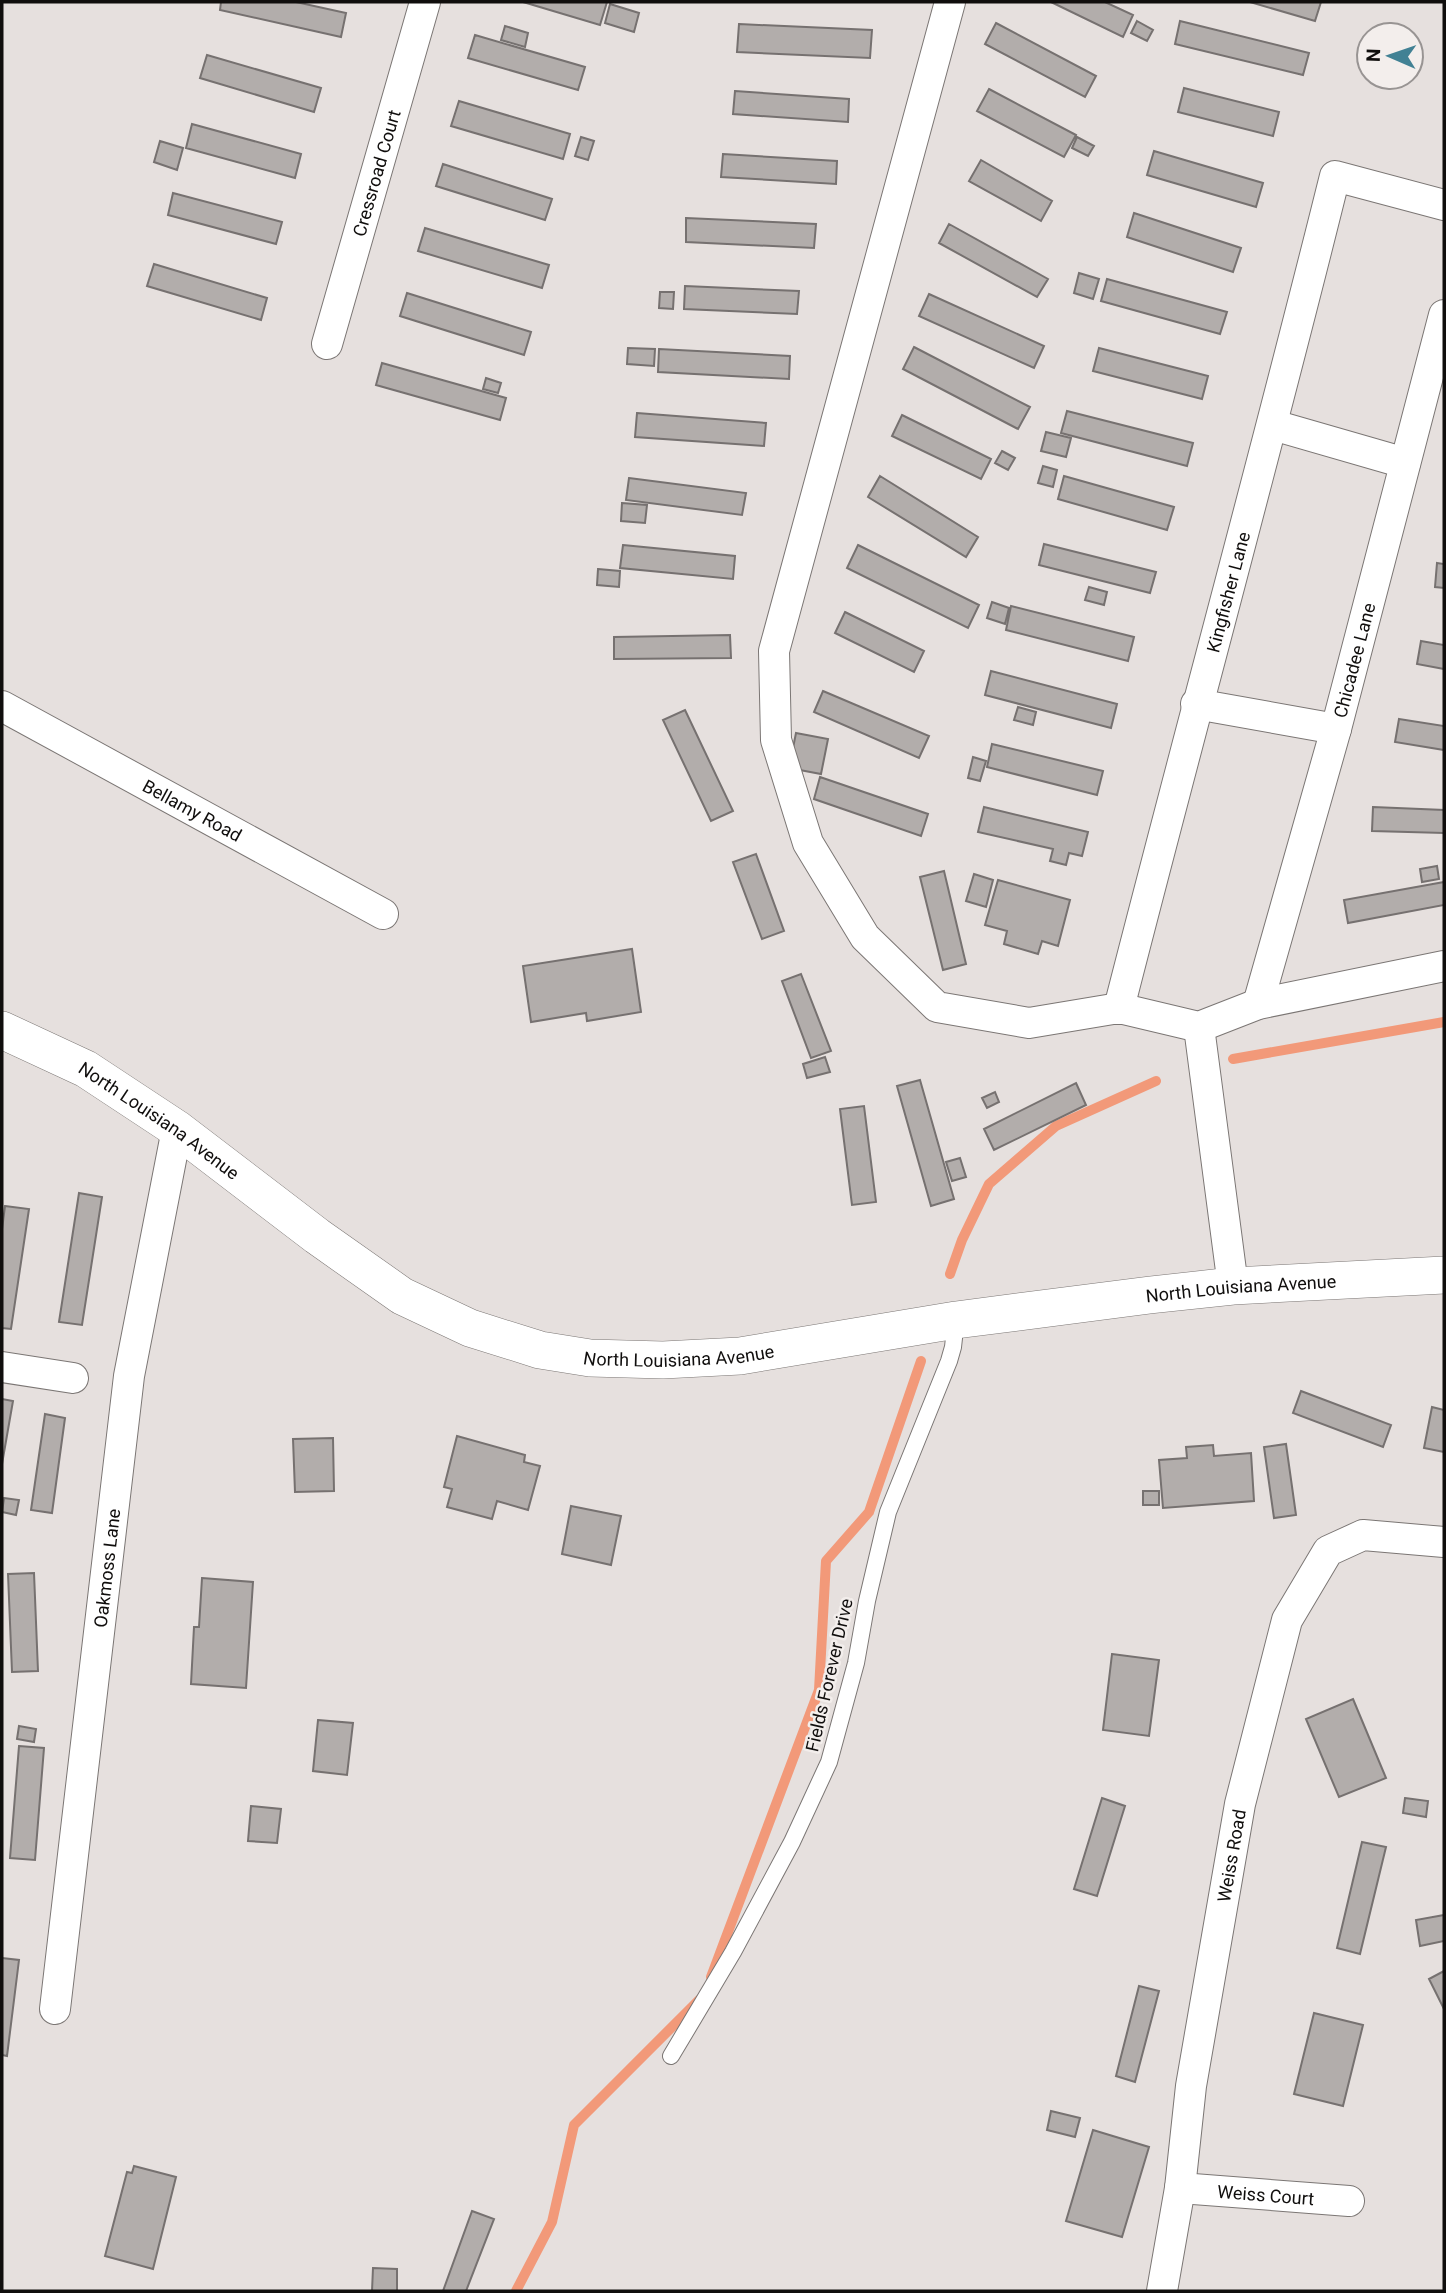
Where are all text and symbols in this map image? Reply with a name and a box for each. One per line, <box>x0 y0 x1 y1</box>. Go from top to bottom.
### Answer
north arrow <box>1355 21 1425 91</box>
text: N <box>1362 48 1385 63</box>
street label: Cressroad Court <box>348 107 404 239</box>
street label: Kingfisher Lane <box>1202 529 1254 655</box>
street label: Chicadee Lane <box>1329 600 1379 720</box>
street label: Bellamy Road <box>139 775 246 845</box>
street label: North Louisiana Avenue <box>75 1057 244 1183</box>
street label: North Louisiana Avenue <box>1145 1270 1337 1306</box>
street label: North Louisiana Avenue <box>582 1340 776 1371</box>
street label: Oakmoss Lane <box>89 1507 124 1629</box>
street label: Fields Forever Drive <box>801 1596 857 1754</box>
street label: Weiss Road <box>1213 1807 1249 1904</box>
street label: Weiss Court <box>1217 2180 1315 2209</box>

